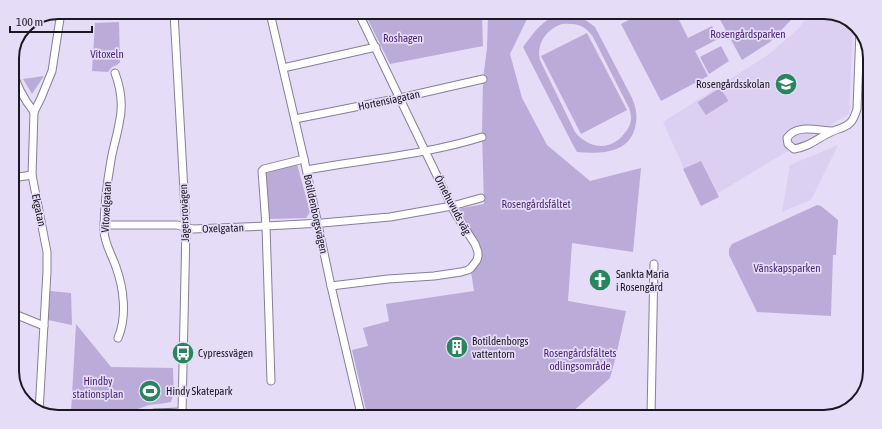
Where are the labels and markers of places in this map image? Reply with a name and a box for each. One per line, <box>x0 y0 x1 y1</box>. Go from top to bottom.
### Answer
school or university icon: Rosengårdsskolan <box>773 71 799 97</box>
place label: Rosengårdsskolan <box>696 78 770 90</box>
church icon: Sankta Maria i Rosengård <box>587 267 613 293</box>
place label: Sankta Maria i Rosengård <box>616 268 669 293</box>
building icon: Botildenborgs vattentorn <box>444 334 470 360</box>
place label: Botildenborgs vattentorn <box>472 335 528 360</box>
bus stop icon: Cypressvägen <box>170 340 196 366</box>
place label: Cypressvägen <box>198 347 253 359</box>
sports icon: Hindy Skatepark <box>137 378 163 404</box>
place label: Hindy Skatepark <box>166 385 233 397</box>

